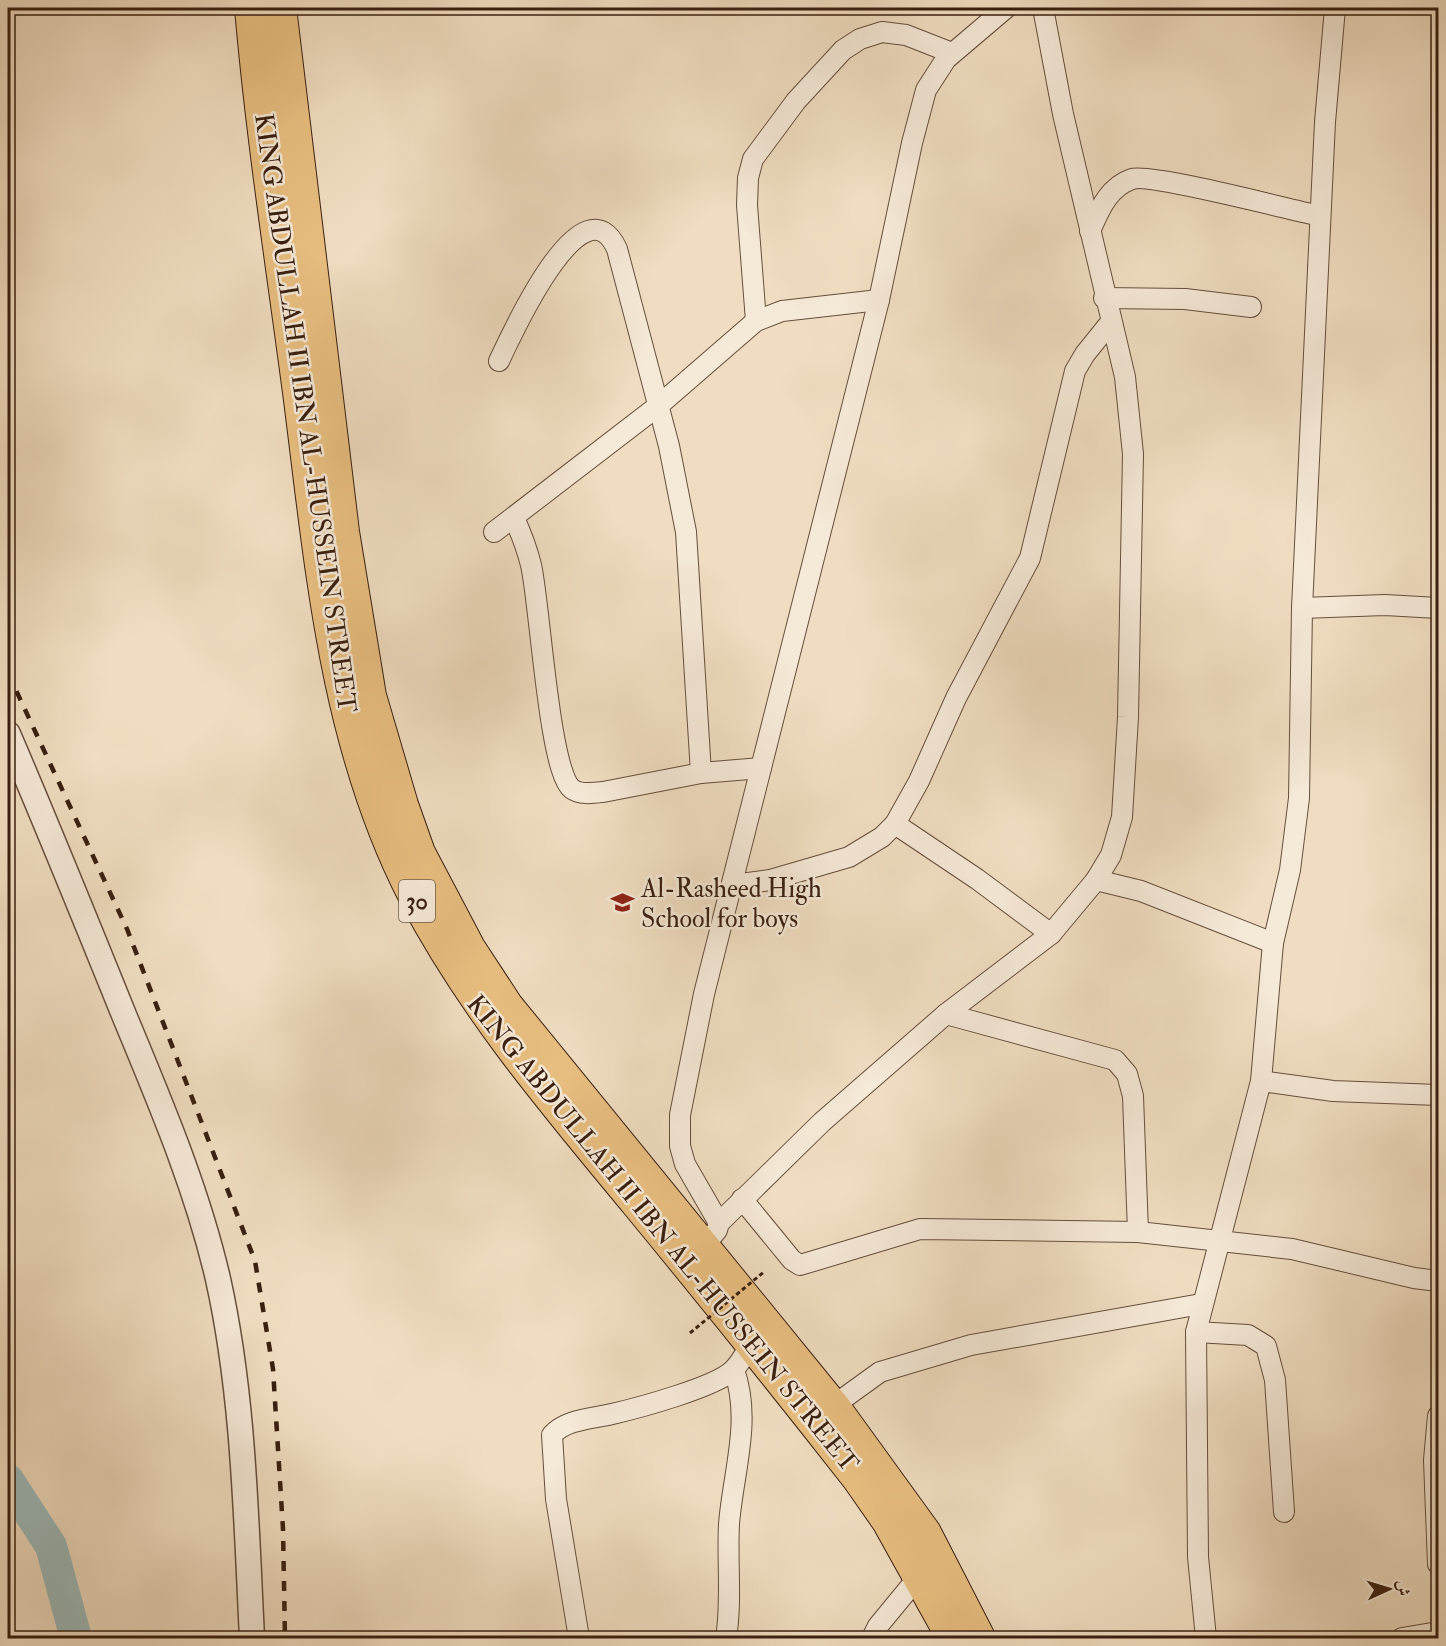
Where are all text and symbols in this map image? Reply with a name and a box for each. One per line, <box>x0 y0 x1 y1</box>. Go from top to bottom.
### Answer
street label: KING ABDULLAH II IBN AL-HUSSEIN STREET <box>247 111 363 715</box>
place label: Al-Rasheed High School for boys <box>640 873 822 935</box>
road number: 30 <box>399 880 435 922</box>
school or university icon: Al-Rasheed High School for boys <box>610 890 636 916</box>
street label: KING ABDULLAH II IBN AL-HUSSEIN STREET <box>459 989 865 1479</box>
north arrow <box>1359 1559 1419 1619</box>
text: ش <box>1392 1579 1413 1597</box>

